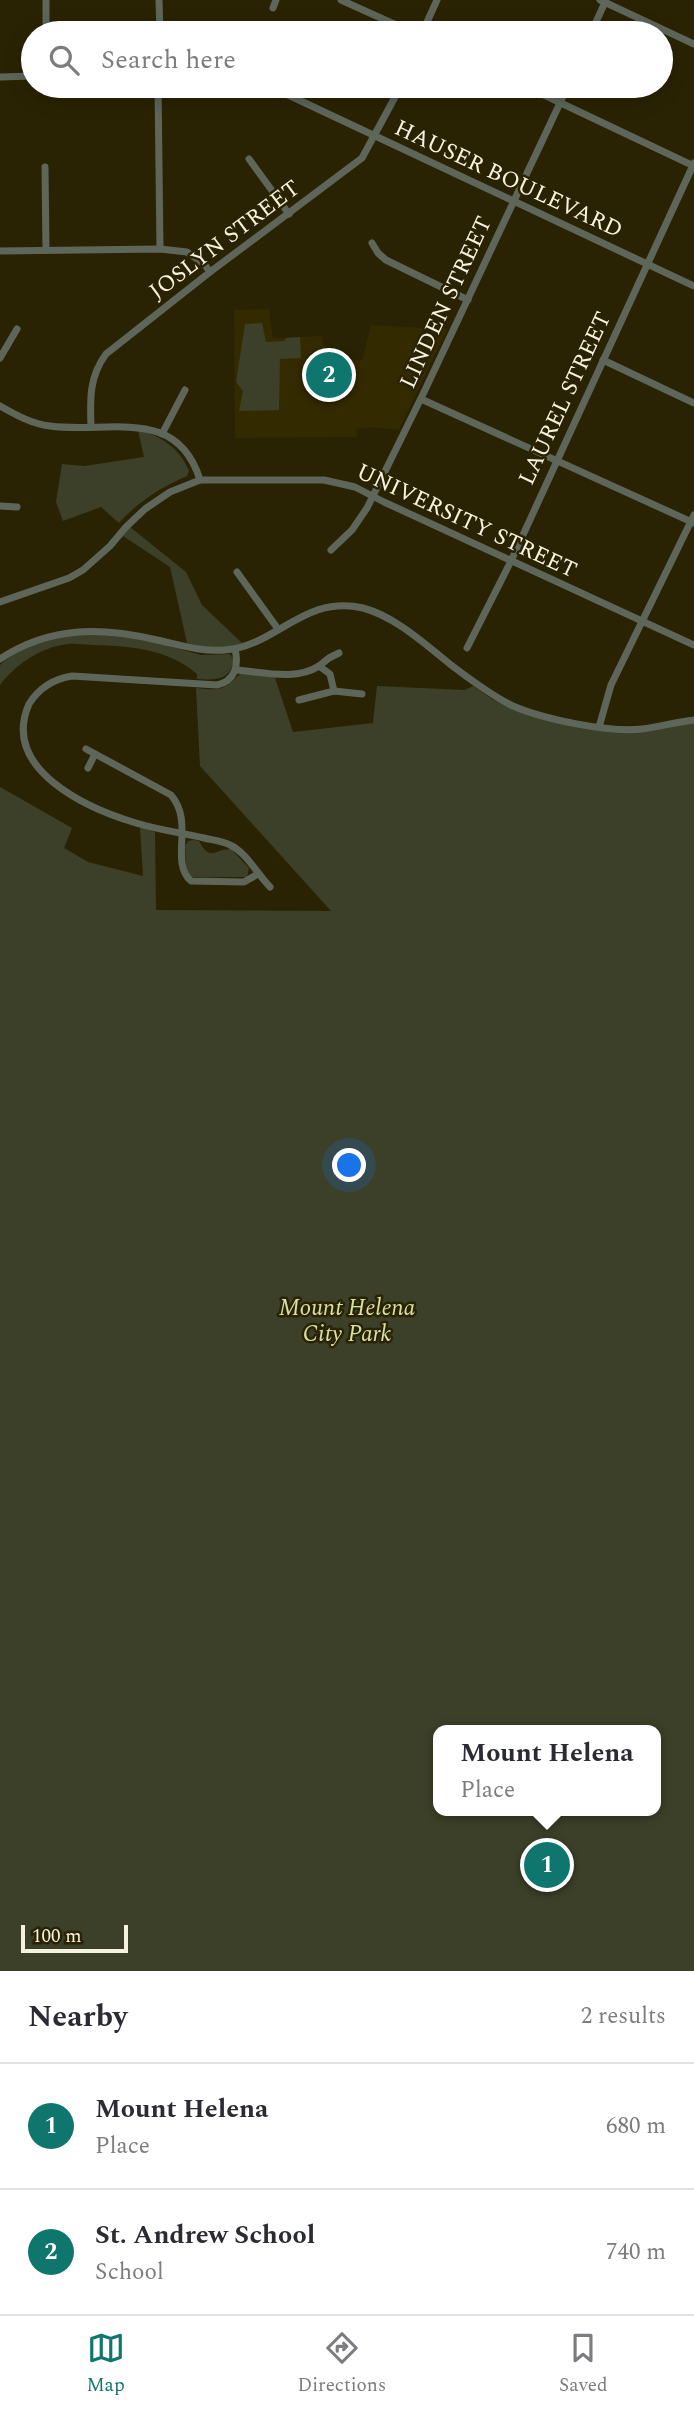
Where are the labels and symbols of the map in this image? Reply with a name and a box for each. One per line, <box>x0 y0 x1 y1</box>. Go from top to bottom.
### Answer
street label: HAUSER BOULEVARD <box>388 111 628 248</box>
street label: JOSLYN STREET <box>142 172 308 309</box>
street label: LINDEN STREET <box>391 211 502 395</box>
street label: LAUREL STREET <box>510 306 621 491</box>
pin: 2 <box>306 349 352 401</box>
street label: UNIVERSITY STREET <box>350 455 583 588</box>
your location <box>332 1148 366 1182</box>
park label: Mount Helena City Park <box>279 1291 416 1352</box>
pin: 1 <box>524 1839 570 1891</box>
scale bar <box>21 1922 128 1954</box>

